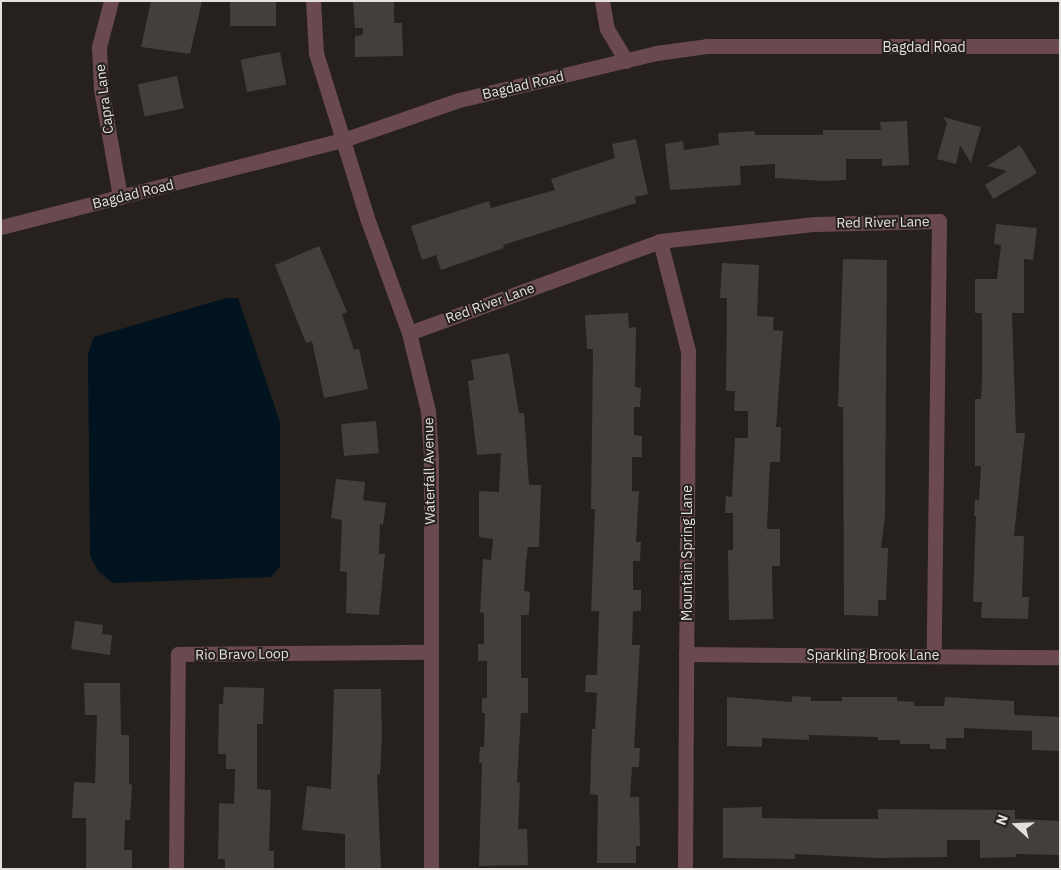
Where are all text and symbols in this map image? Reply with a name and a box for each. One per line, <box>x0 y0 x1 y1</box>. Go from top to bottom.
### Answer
street label: Bagdad Road <box>882 39 966 55</box>
street label: Capra Lane <box>91 63 117 135</box>
street label: Bagdad Road <box>481 67 565 103</box>
street label: Bagdad Road <box>91 176 175 212</box>
street label: Red River Lane <box>836 213 930 231</box>
street label: Red River Lane <box>443 279 537 327</box>
street label: Waterfall Avenue <box>420 417 438 525</box>
street label: Mountain Spring Lane <box>679 485 695 621</box>
street label: Rio Bravo Loop <box>195 645 289 663</box>
street label: Sparkling Brook Lane <box>807 647 939 663</box>
north arrow <box>991 800 1041 850</box>
text: N <box>992 812 1012 828</box>

